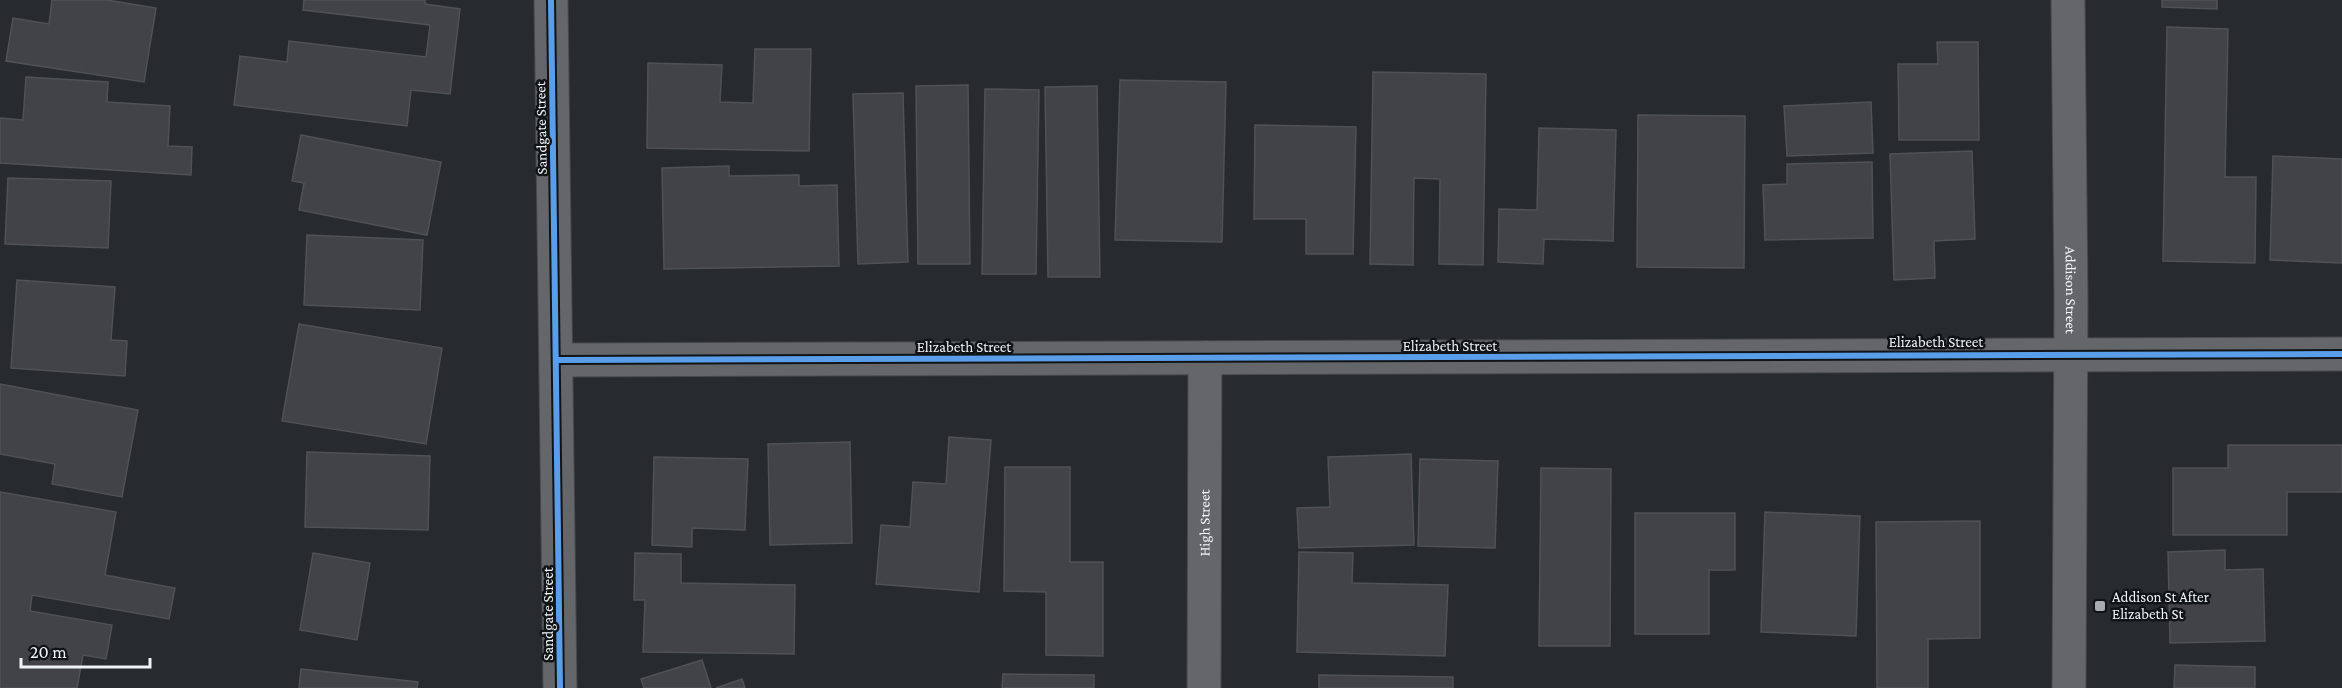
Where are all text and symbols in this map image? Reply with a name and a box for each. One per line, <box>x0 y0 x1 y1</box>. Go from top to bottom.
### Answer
street label: Sandgate Street <box>532 80 551 175</box>
street label: Addison Street <box>2062 246 2079 335</box>
street label: Elizabeth Street <box>1889 334 1984 350</box>
street label: Elizabeth Street <box>1403 338 1498 354</box>
street label: Elizabeth Street <box>917 339 1012 355</box>
street label: High Street <box>1196 488 1213 557</box>
street label: Sandgate Street <box>540 566 557 661</box>
place label: Addison St After Elizabeth St <box>2112 589 2210 622</box>
marker: Addison St After Elizabeth St <box>2093 599 2107 613</box>
scale bar <box>21 631 150 669</box>
text: 20 m <box>30 642 67 662</box>

